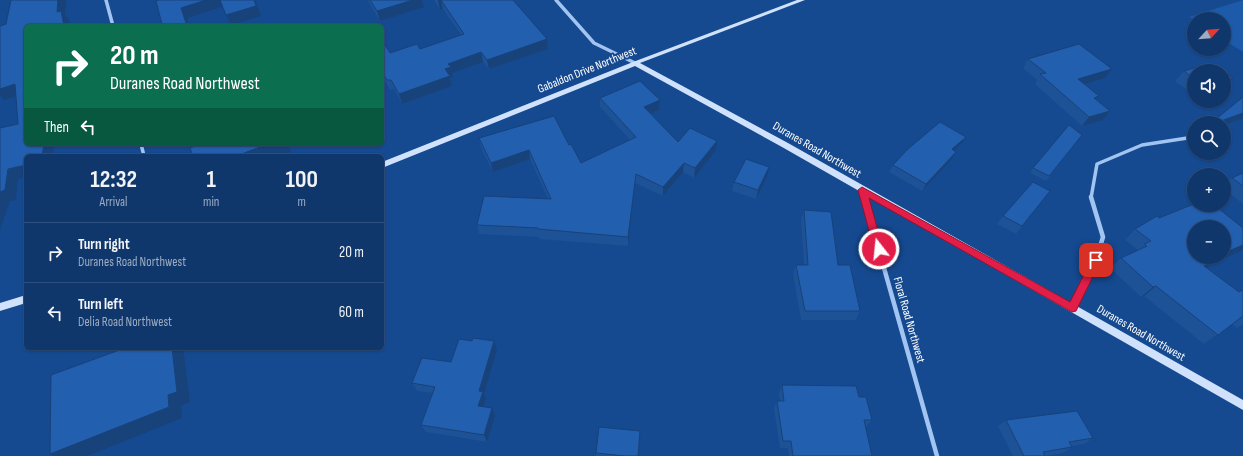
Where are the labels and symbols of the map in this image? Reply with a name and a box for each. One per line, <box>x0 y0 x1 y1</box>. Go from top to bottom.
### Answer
north arrow <box>1187 12 1231 56</box>
street label: Gabaldon Drive Northwest <box>535 43 639 97</box>
street label: Duranes Road Northwest <box>770 119 864 182</box>
position arrow <box>858 228 900 270</box>
pin <box>1079 243 1113 277</box>
street label: Floral Road Northwest <box>890 275 929 365</box>
street label: Duranes Road Northwest <box>1094 302 1188 365</box>

